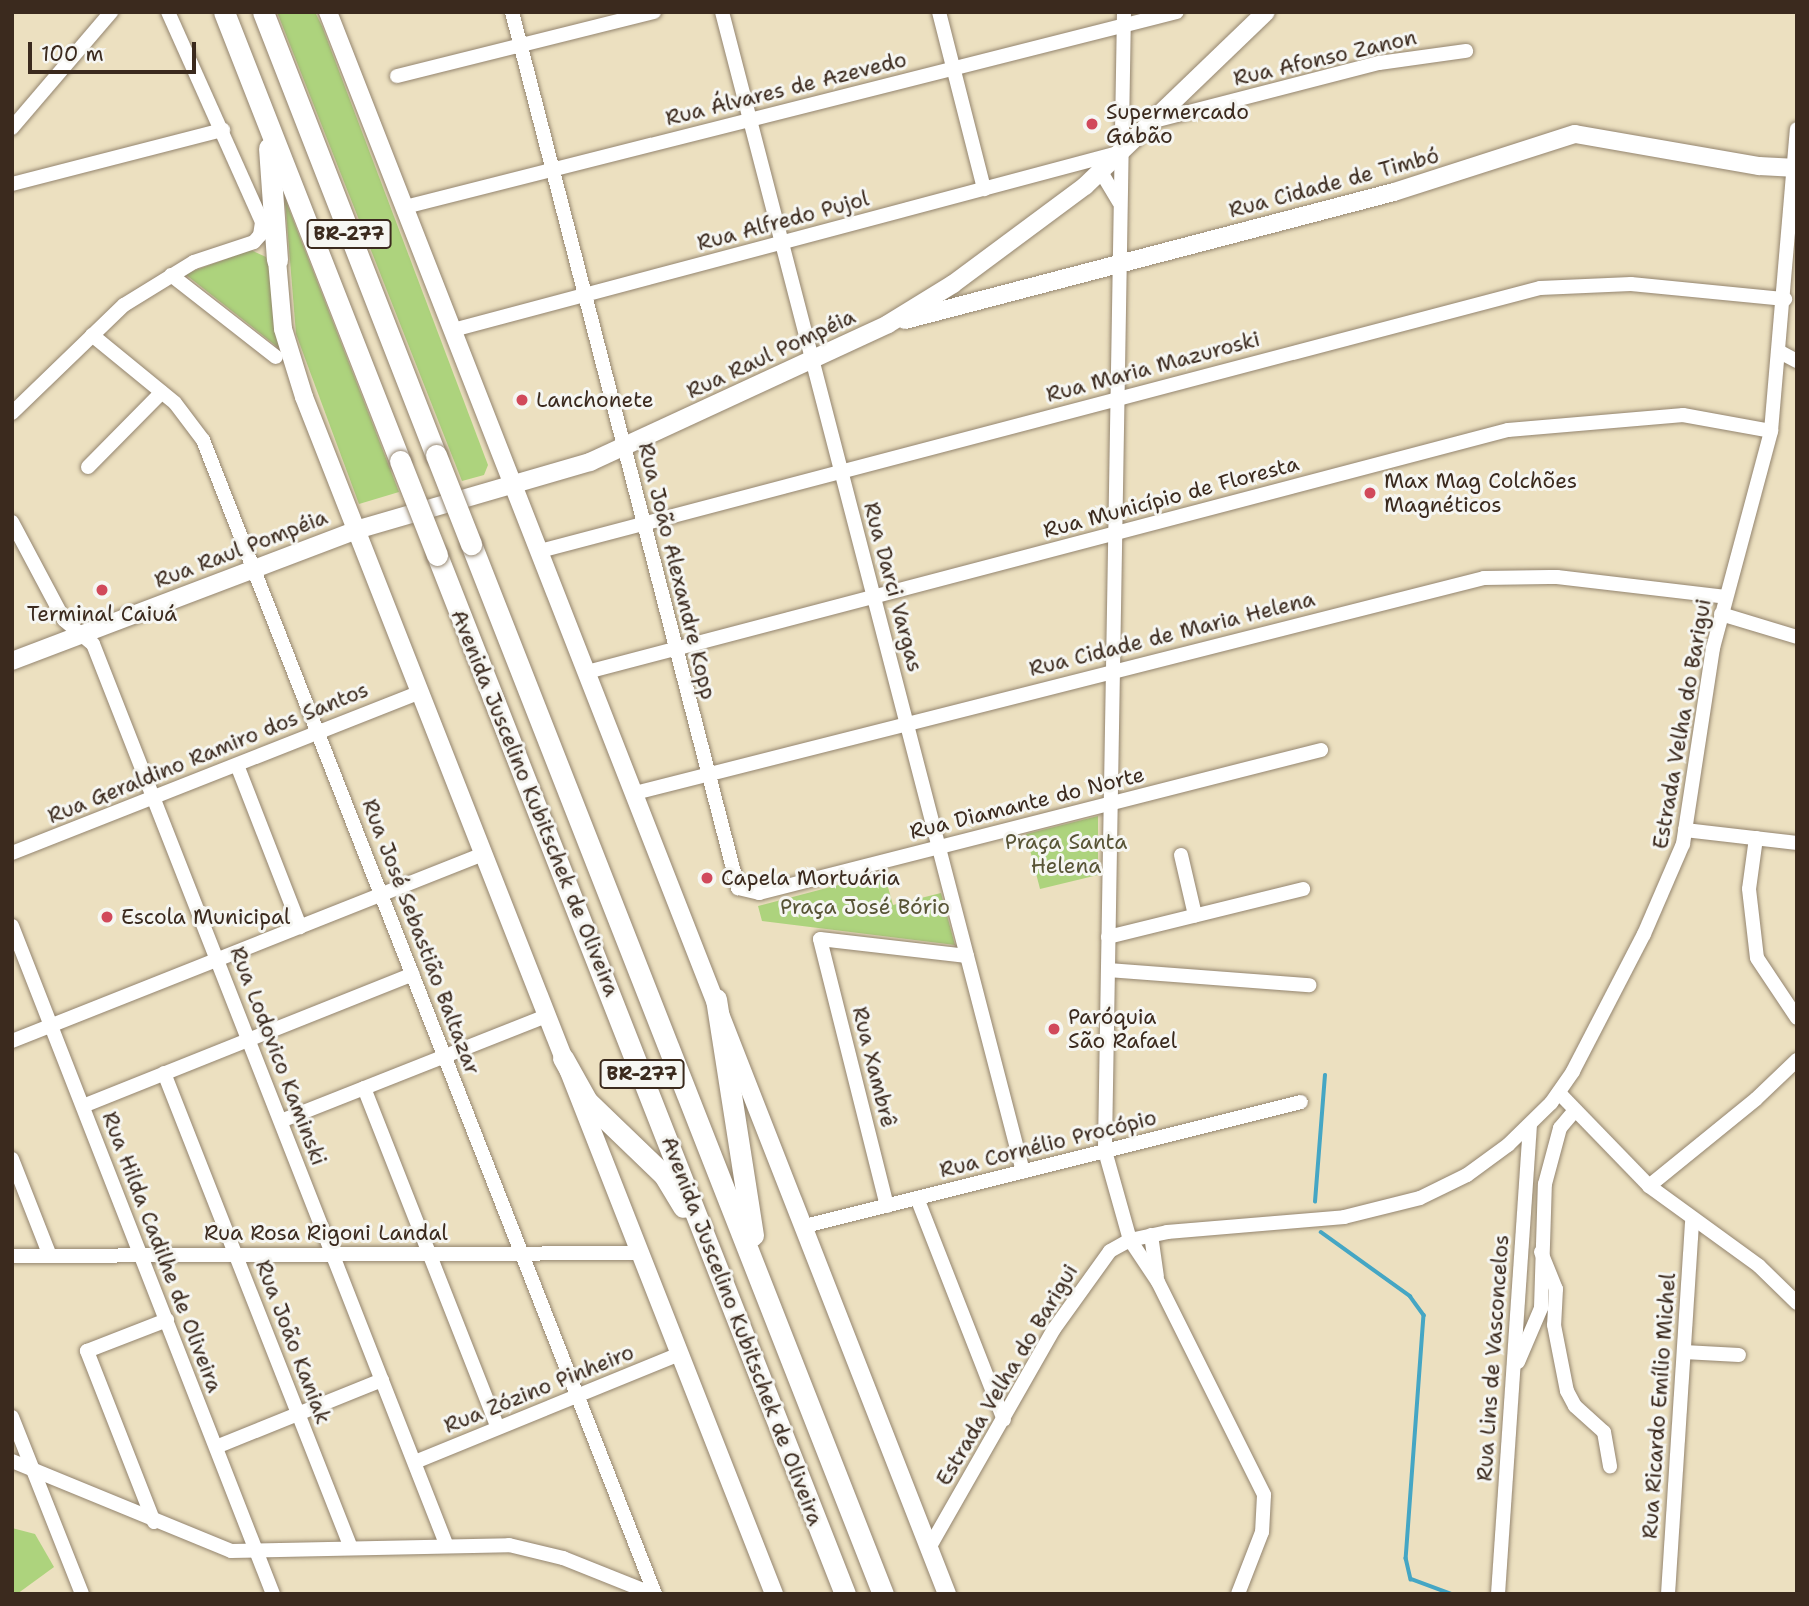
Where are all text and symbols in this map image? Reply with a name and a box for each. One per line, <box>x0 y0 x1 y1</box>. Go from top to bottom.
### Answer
street label: Rua Afonso Zanon <box>1231 25 1419 91</box>
scale bar <box>32 28 200 72</box>
text: 100 m <box>41 40 104 68</box>
street label: Rua Álvares de Azevedo <box>663 47 909 131</box>
place label: Supermercado Gabão <box>1106 99 1249 149</box>
marker: Supermercado Gabão <box>1084 116 1100 132</box>
street label: Rua Cidade de Timbó <box>1226 143 1442 223</box>
street label: Rua Alfredo Pujol <box>694 186 872 256</box>
road number: BR-277 <box>305 218 393 250</box>
street label: Rua Raul Pompéia <box>683 304 859 404</box>
street label: Rua Maria Mazuroski <box>1043 326 1263 408</box>
place label: Lanchonete <box>536 387 654 413</box>
marker: Lanchonete <box>514 392 530 408</box>
street label: Rua João Alexandre Kopp <box>633 440 721 702</box>
street label: Rua Município de Floresta <box>1040 451 1302 543</box>
place label: Max Mag Colchões Magnéticos <box>1384 468 1577 518</box>
marker: Max Mag Colchões Magnéticos <box>1362 485 1378 501</box>
street label: Rua Darci Vargas <box>858 499 928 675</box>
street label: Rua Raul Pompéia <box>151 504 331 594</box>
marker: Terminal Caiuá <box>94 582 110 598</box>
street label: Rua Cidade de Maria Helena <box>1026 586 1318 682</box>
street label: Estrada Velha do Barigui <box>1648 597 1716 851</box>
place label: Terminal Caiuá <box>27 601 177 627</box>
street label: Avenida Juscelino Kubitschek de Oliveira <box>446 606 624 1000</box>
street label: Rua Geraldino Ramiro dos Santos <box>44 677 372 829</box>
street label: Rua Diamante do Norte <box>907 762 1147 844</box>
street label: Rua José Sebastião Baltazar <box>357 796 485 1078</box>
park label: Praça Santa Helena <box>1005 829 1127 879</box>
place label: Capela Mortuária <box>721 865 900 891</box>
marker: Capela Mortuária <box>699 870 715 886</box>
park label: Praça José Bório <box>780 894 950 920</box>
place label: Escola Municipal <box>121 904 290 930</box>
marker: Escola Municipal <box>99 909 115 925</box>
street label: Rua Lodovico Kaminski <box>225 943 331 1169</box>
street label: Rua Xambrê <box>847 1004 901 1130</box>
place label: Paróquia São Rafael <box>1068 1004 1177 1054</box>
marker: Paróquia São Rafael <box>1046 1021 1062 1037</box>
road number: BR-277 <box>598 1058 686 1090</box>
street label: Rua Cornélio Procópio <box>937 1105 1159 1183</box>
street label: Rua Hilda Cadilhe de Oliveira <box>97 1108 227 1396</box>
street label: Avenida Juscelino Kubitschek de Oliveira <box>656 1133 828 1529</box>
street label: Rua Rosa Rigoni Landal <box>204 1220 448 1246</box>
street label: Rua Lins de Vasconcelos <box>1472 1234 1514 1482</box>
street label: Rua João Kaniak <box>250 1257 336 1427</box>
street label: Estrada Velha do Barigui <box>931 1260 1083 1490</box>
street label: Rua Ricardo Emílio Michel <box>1637 1272 1681 1540</box>
street label: Rua Zózino Pinheiro <box>440 1339 638 1439</box>

